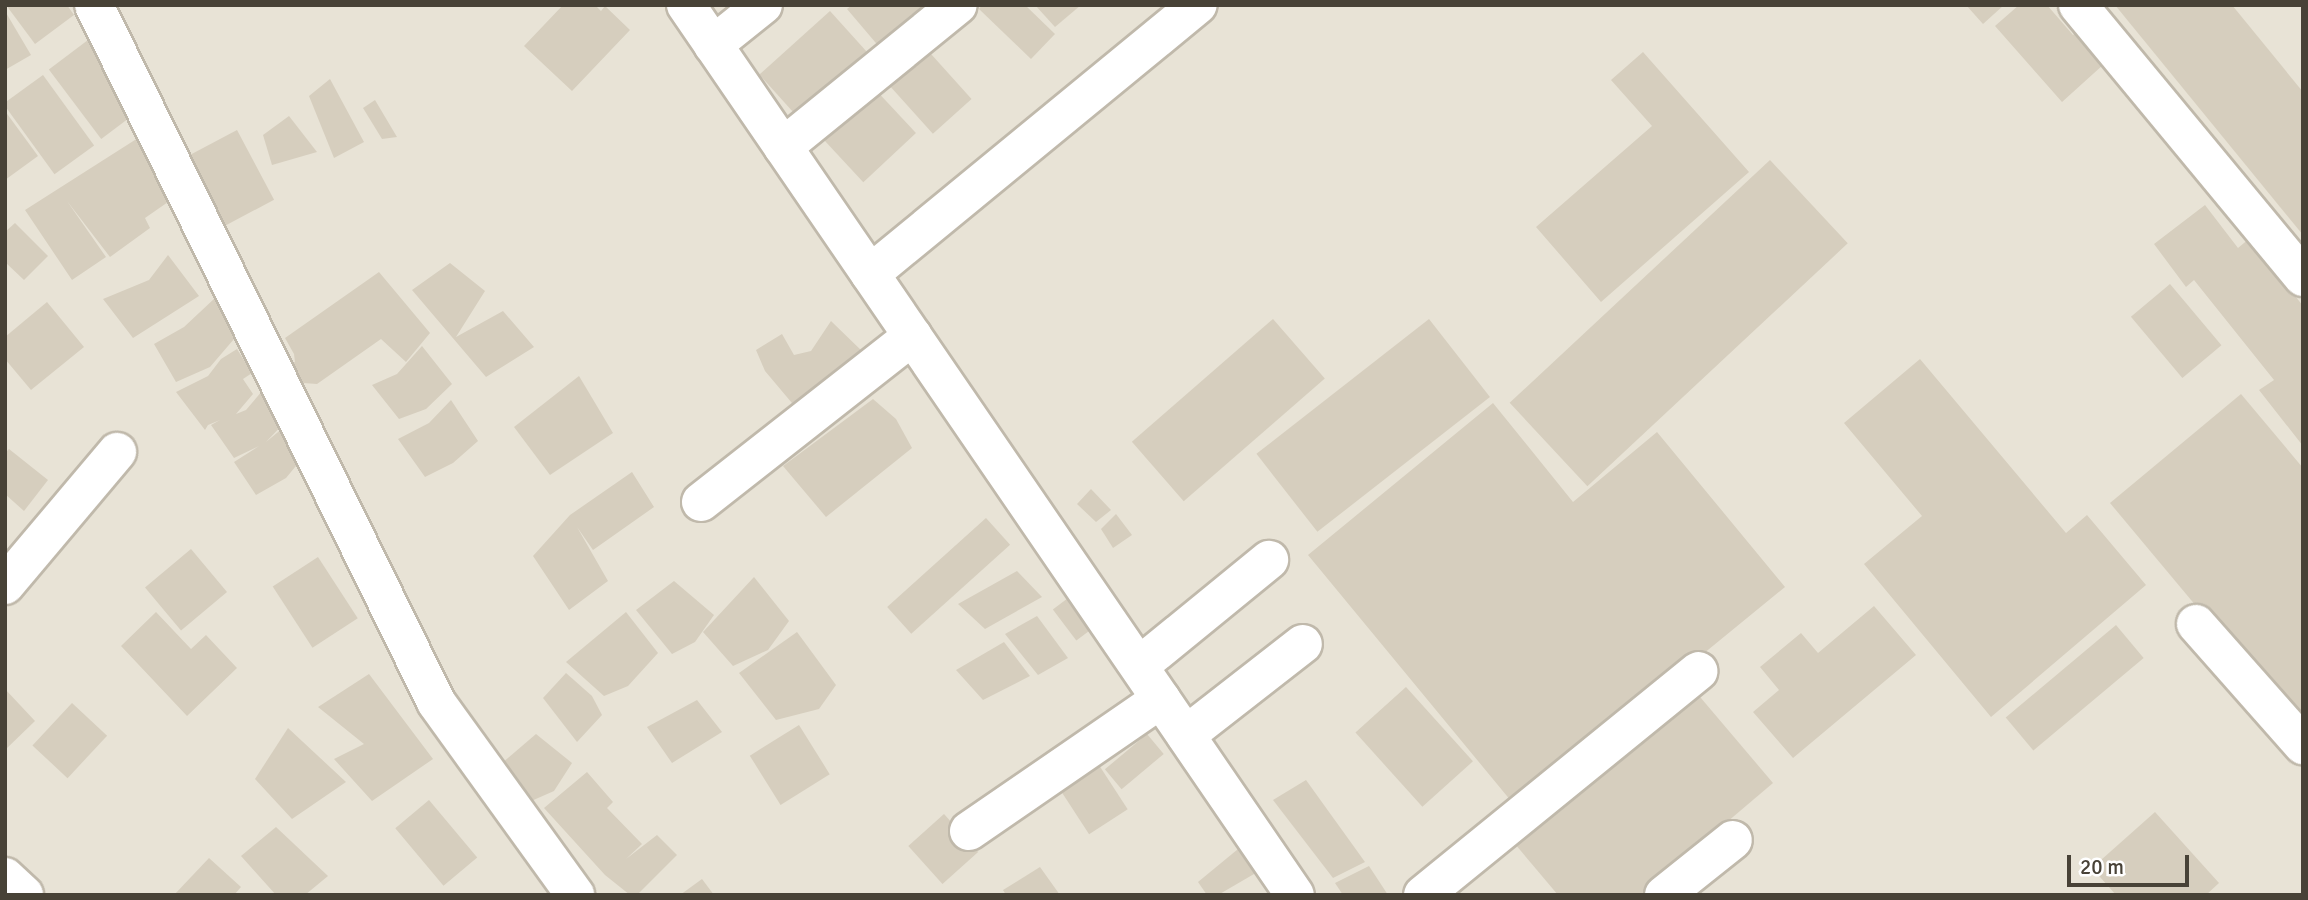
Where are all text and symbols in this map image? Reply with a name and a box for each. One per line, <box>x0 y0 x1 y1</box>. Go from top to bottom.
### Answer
scale bar <box>2070 841 2192 885</box>
text: 20 m <box>2080 854 2124 880</box>

